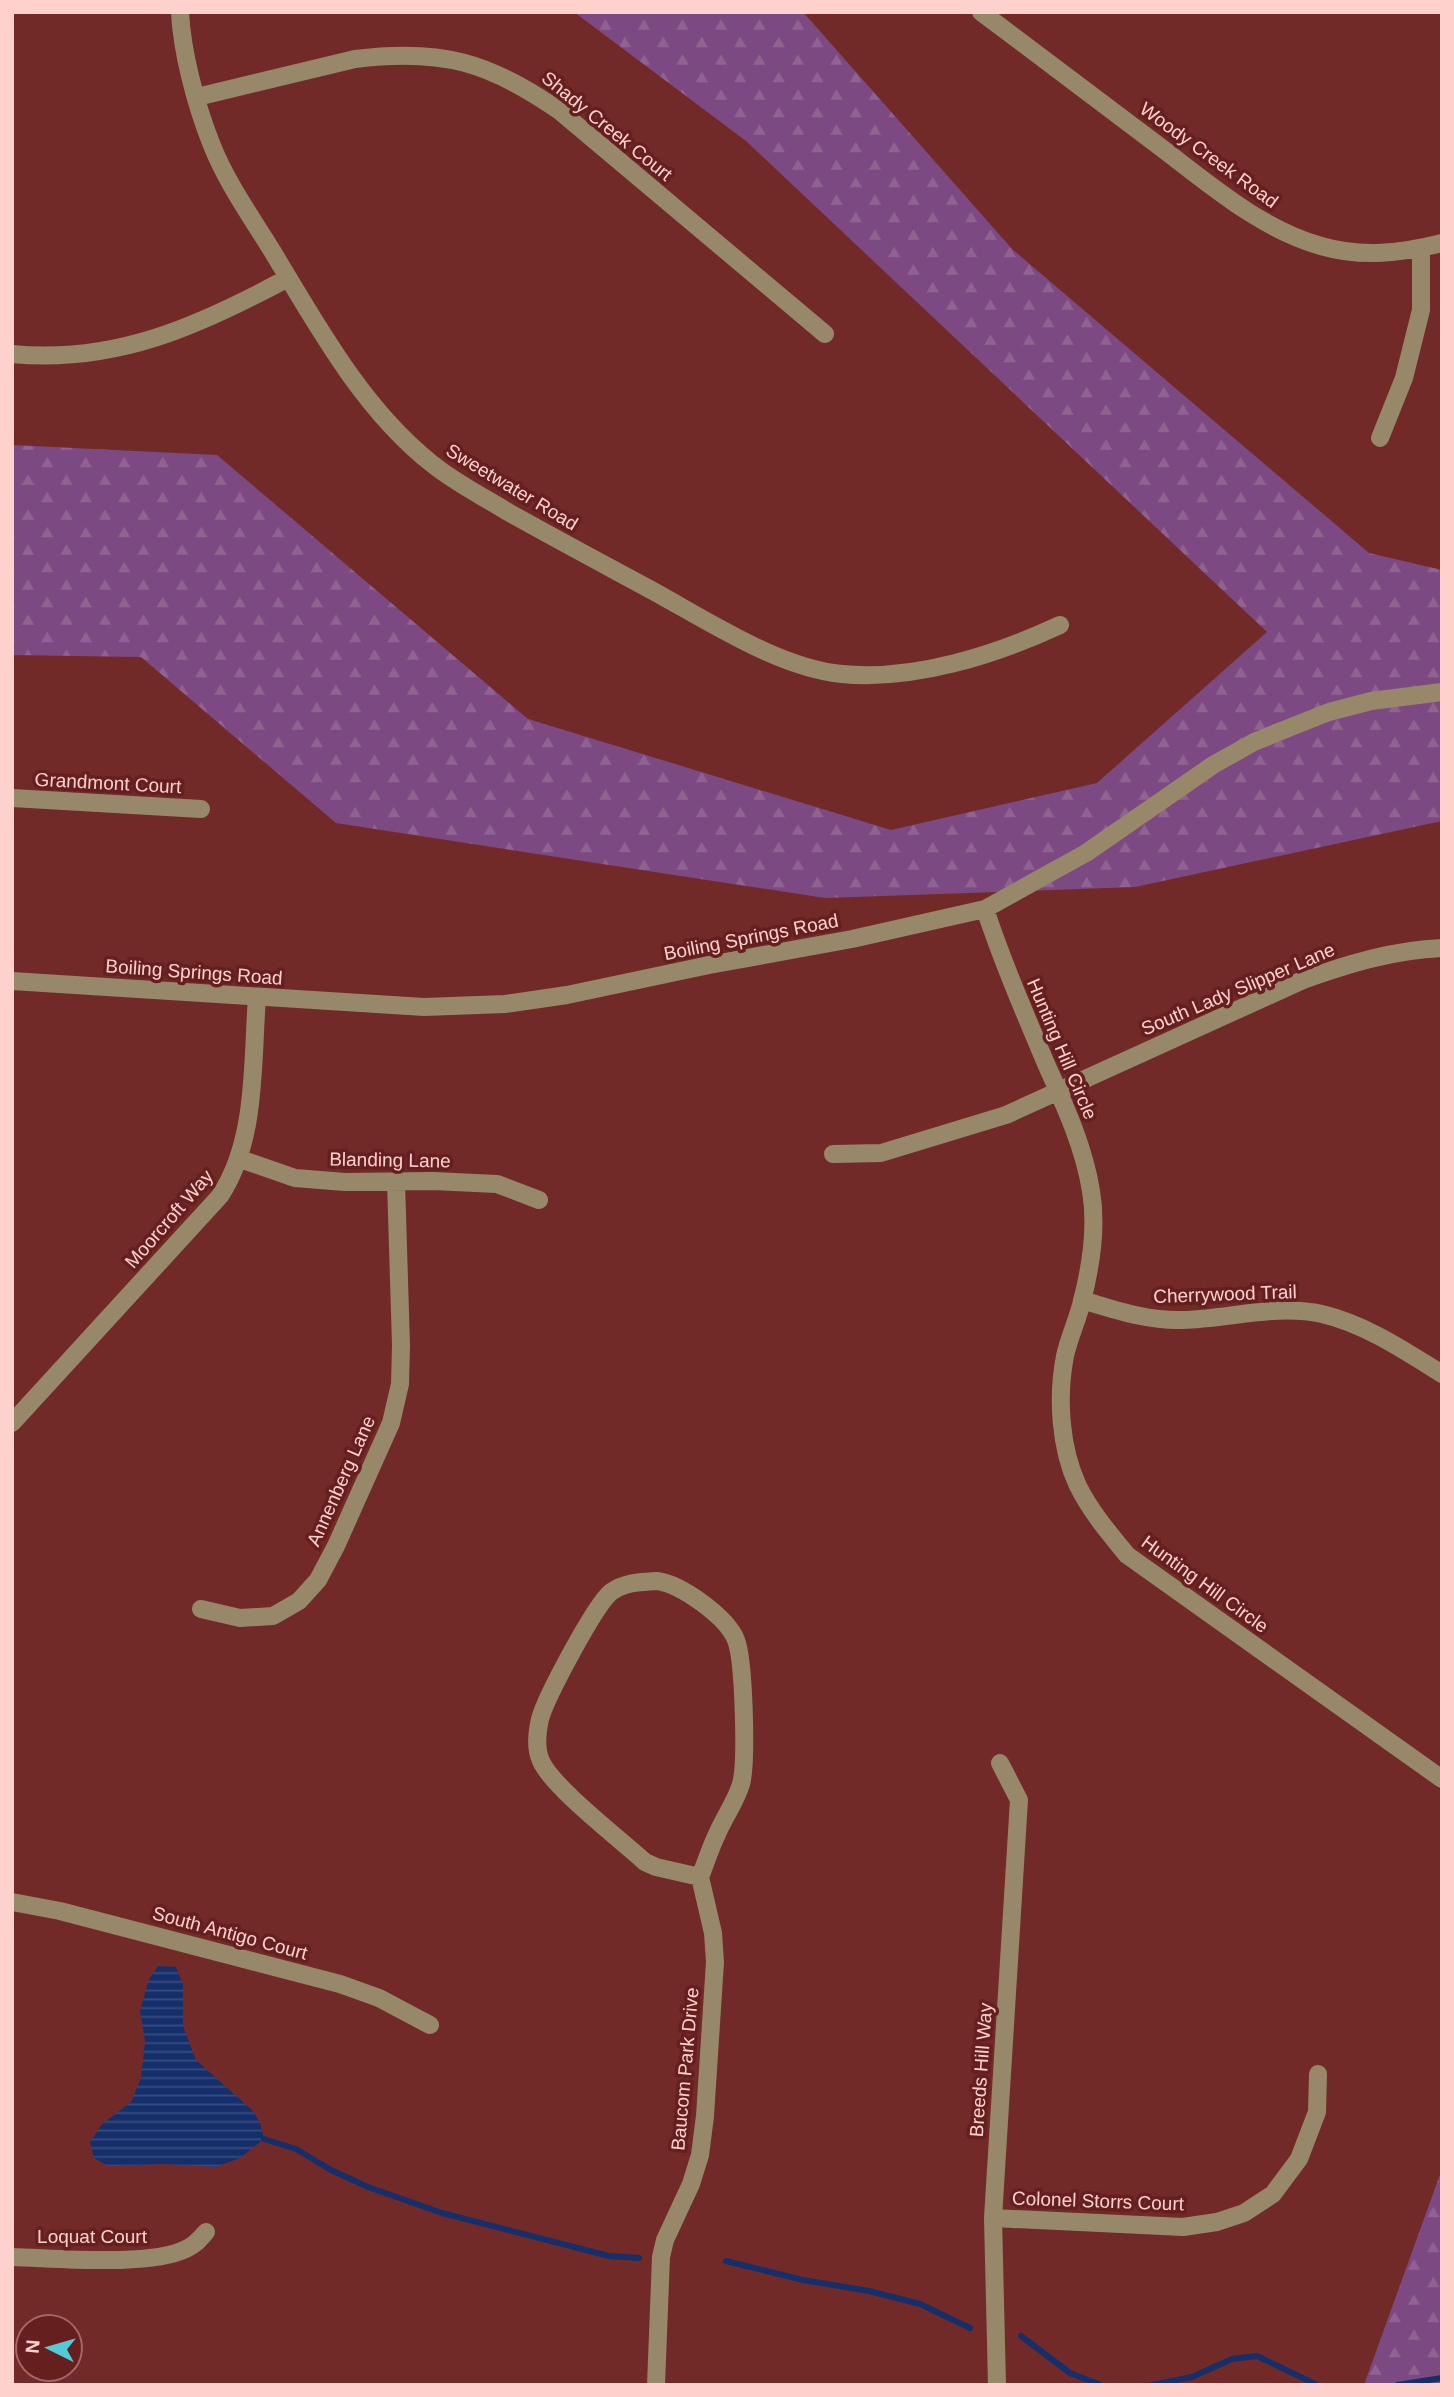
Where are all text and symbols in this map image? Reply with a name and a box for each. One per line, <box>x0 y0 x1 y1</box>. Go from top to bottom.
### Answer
street label: Shady Creek Court <box>538 67 677 185</box>
street label: Woody Creek Road <box>1136 98 1282 212</box>
street label: Sweetwater Road <box>442 439 582 535</box>
street label: Grandmont Court <box>34 769 183 797</box>
street label: Boiling Springs Road <box>662 910 840 964</box>
street label: South Lady Slipper Lane <box>1138 939 1338 1039</box>
street label: Boiling Springs Road <box>105 955 283 989</box>
street label: Hunting Hill Circle <box>1023 975 1101 1123</box>
street label: Blanding Lane <box>329 1148 451 1172</box>
street label: Moorcroft Way <box>121 1165 218 1272</box>
street label: Cherrywood Trail <box>1153 1281 1297 1307</box>
street label: Annenberg Lane <box>303 1413 379 1549</box>
street label: Hunting Hill Circle <box>1138 1531 1272 1637</box>
street label: South Antigo Court <box>150 1902 310 1964</box>
street label: Baucom Park Drive <box>667 1987 703 2151</box>
street label: Breeds Hill Way <box>966 2002 996 2138</box>
street label: Colonel Storrs Court <box>1012 2188 1185 2215</box>
street label: Loquat Court <box>37 2226 148 2247</box>
north arrow <box>14 2313 84 2383</box>
text: N <box>22 2339 44 2354</box>

